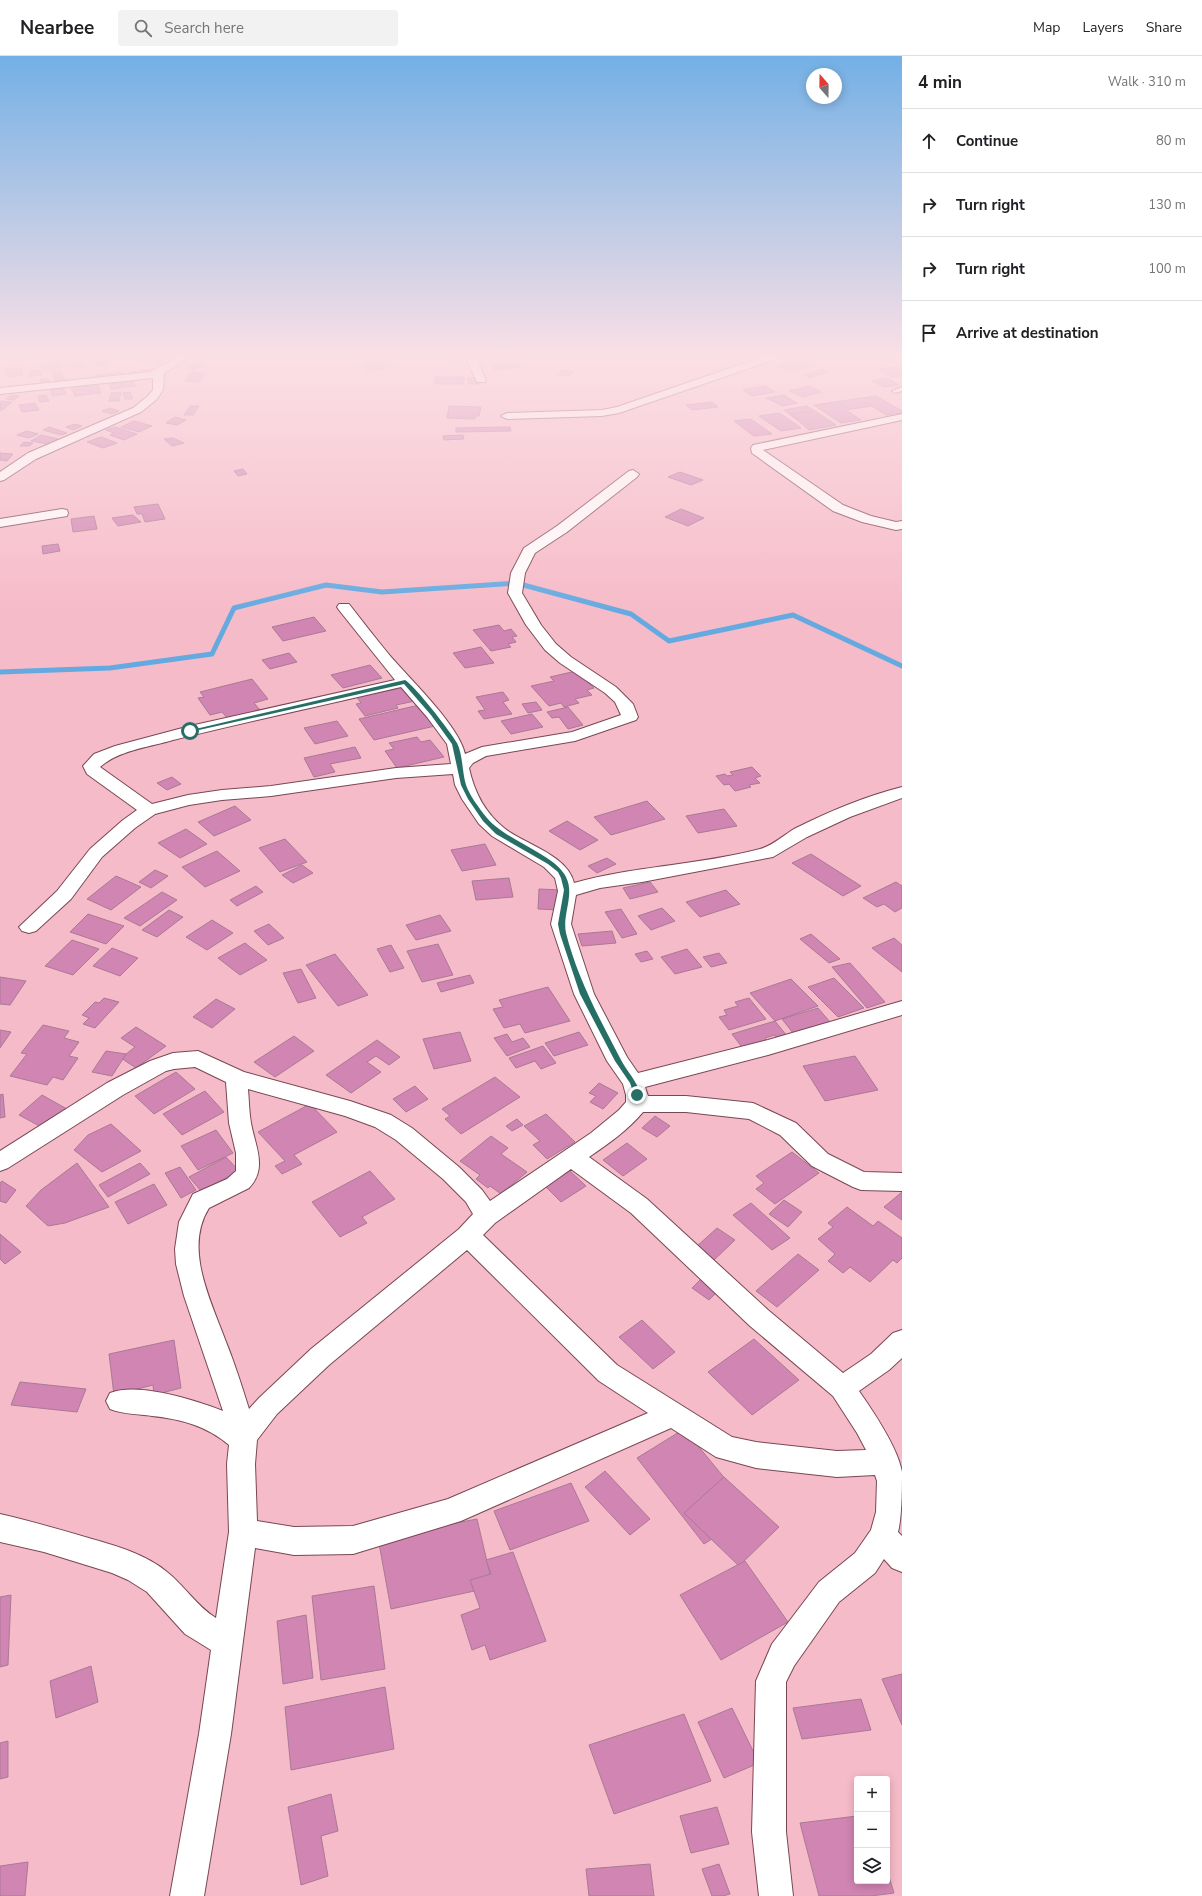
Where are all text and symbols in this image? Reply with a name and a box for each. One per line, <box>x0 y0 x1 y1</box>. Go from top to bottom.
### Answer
search box <box>118 10 398 46</box>
text: Nearbee <box>20 15 94 41</box>
icon: search <box>132 17 154 39</box>
text: Search here <box>164 18 244 38</box>
text: Map <box>1033 18 1060 37</box>
text: Layers <box>1082 18 1124 37</box>
text: Share <box>1146 18 1182 37</box>
north arrow <box>806 68 842 104</box>
text: 4 min <box>918 71 962 94</box>
text: Walk · 310 m <box>1108 73 1186 91</box>
icon: ahead <box>918 130 940 152</box>
text: Continue <box>956 131 1018 151</box>
text: 80 m <box>1156 132 1186 150</box>
icon: right <box>918 194 940 216</box>
text: Turn right <box>956 195 1025 215</box>
text: 130 m <box>1148 196 1186 214</box>
icon: right <box>918 258 940 280</box>
text: Turn right <box>956 259 1025 279</box>
text: 100 m <box>1148 260 1186 278</box>
icon: arrive <box>918 322 940 344</box>
text: Arrive at destination <box>956 323 1099 343</box>
route start <box>181 722 199 740</box>
route end <box>628 1086 646 1104</box>
map controls <box>854 1776 890 1884</box>
button: + <box>854 1776 890 1812</box>
button: − <box>854 1812 890 1848</box>
button: layers <box>854 1848 890 1884</box>

